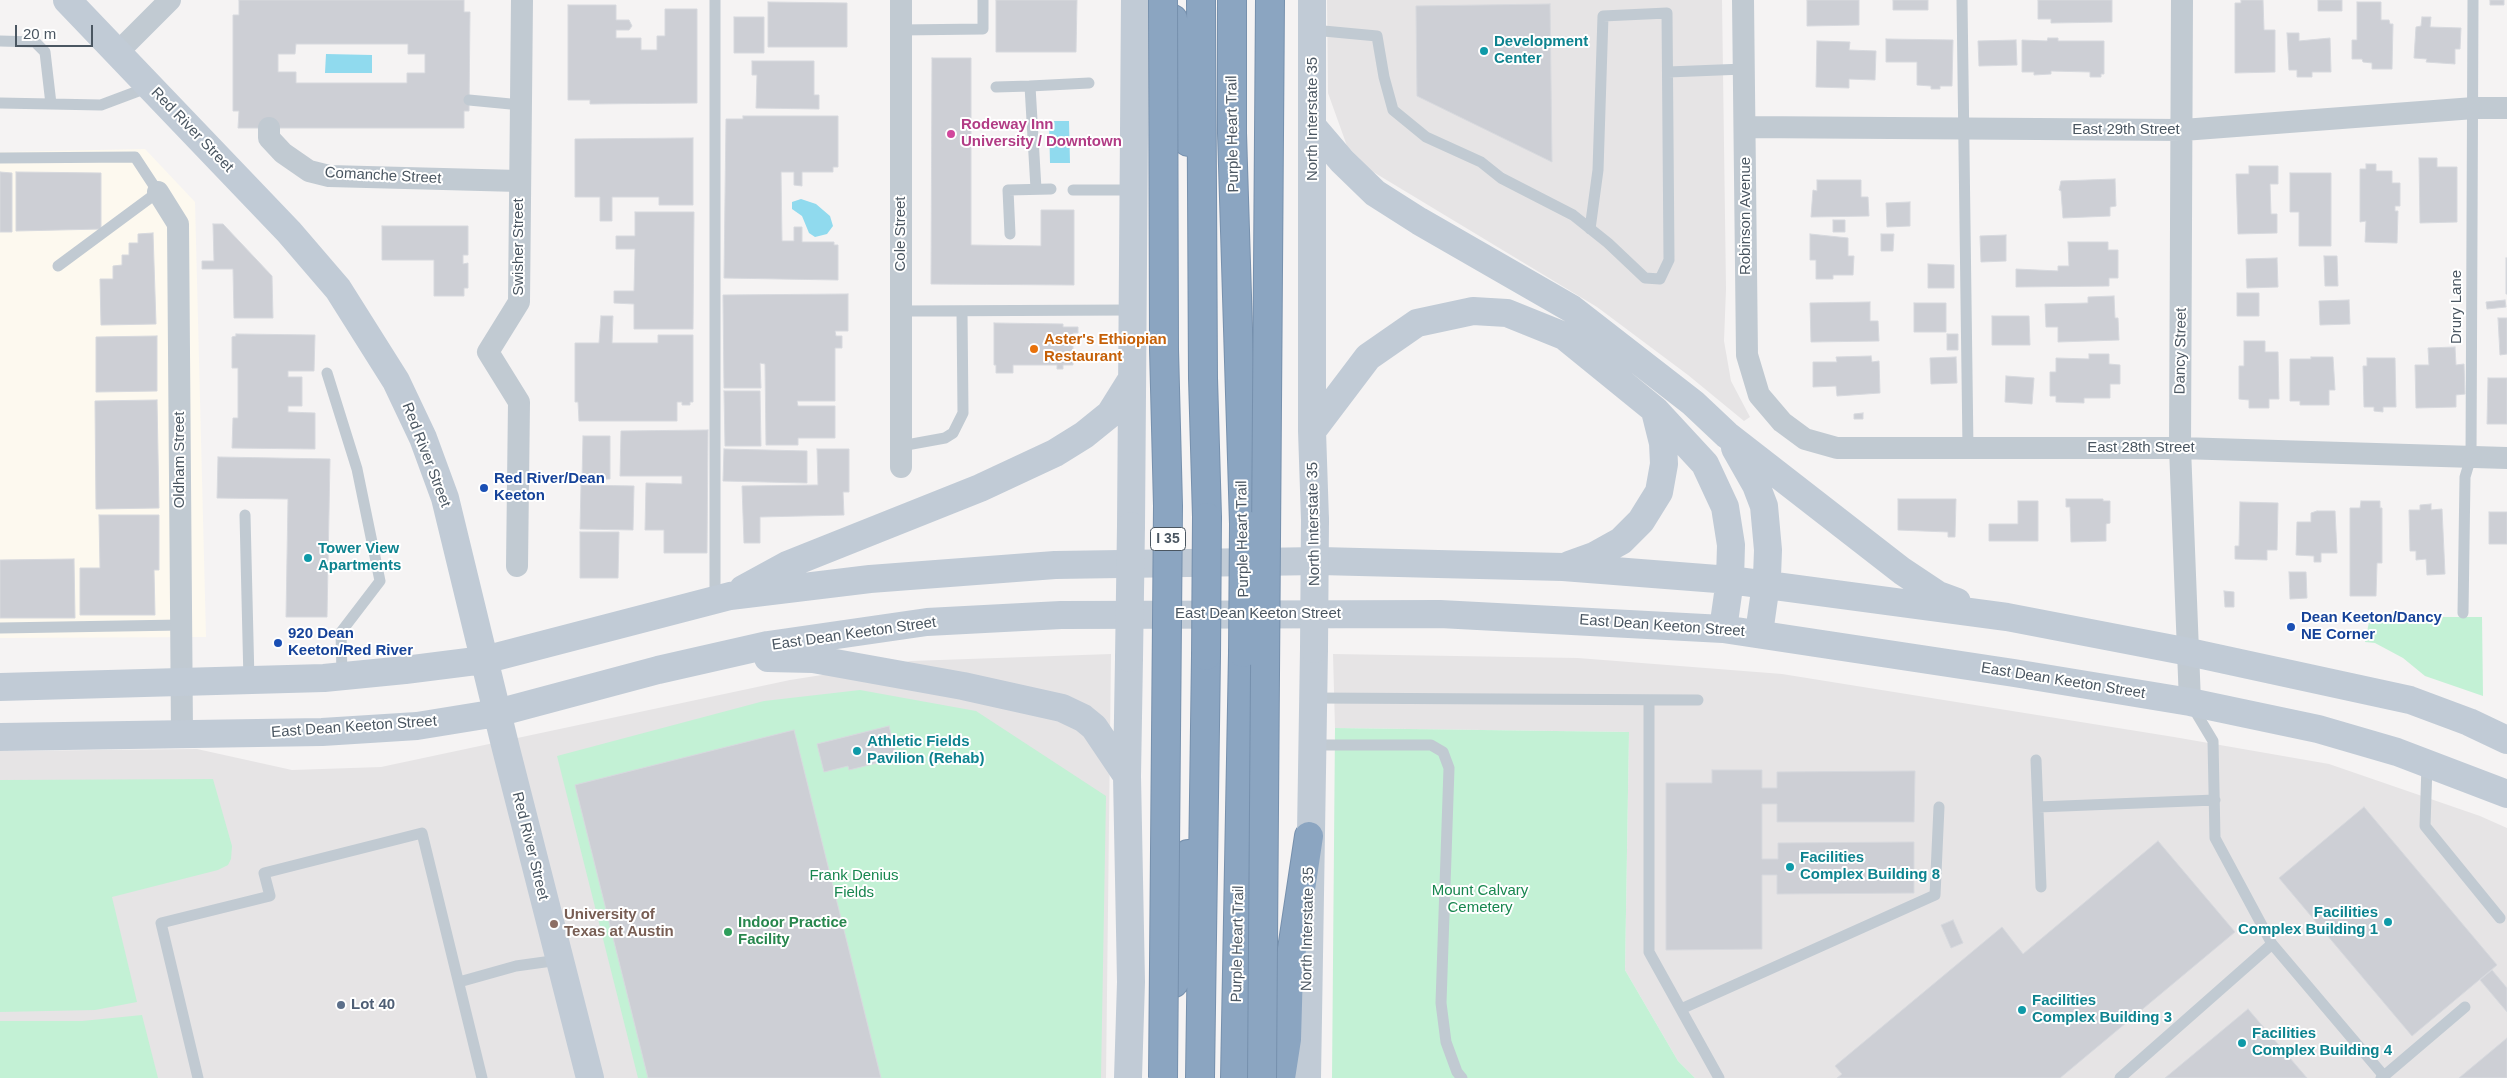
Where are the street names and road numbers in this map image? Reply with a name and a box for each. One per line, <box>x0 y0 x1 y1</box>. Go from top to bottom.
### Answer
street label: North Interstate 35 <box>1304 57 1322 181</box>
street label: Purple Heart Trail <box>1223 75 1243 193</box>
street label: Red River Street <box>147 84 237 176</box>
street label: East 29th Street <box>2072 121 2180 139</box>
street label: Robinson Avenue <box>1737 157 1755 275</box>
street label: Comanche Street <box>324 164 442 188</box>
street label: Cole Street <box>892 196 910 272</box>
street label: Swisher Street <box>510 198 528 296</box>
street label: Drury Lane <box>2448 270 2466 344</box>
street label: Dancy Street <box>2171 307 2191 395</box>
street label: Red River Street <box>398 400 454 510</box>
street label: Oldham Street <box>171 412 189 508</box>
street label: East 28th Street <box>2087 439 2195 457</box>
street label: North Interstate 35 <box>1304 462 1324 586</box>
street label: Purple Heart Trail <box>1233 480 1253 598</box>
road number: I 35 <box>1150 528 1186 550</box>
street label: East Dean Keeton Street <box>1175 605 1341 623</box>
street label: East Dean Keeton Street <box>1579 611 1745 641</box>
street label: East Dean Keeton Street <box>771 614 937 654</box>
street label: East Dean Keeton Street <box>1980 659 2146 703</box>
street label: East Dean Keeton Street <box>271 712 437 742</box>
street label: Red River Street <box>508 790 552 902</box>
street label: North Interstate 35 <box>1298 867 1318 991</box>
street label: Purple Heart Trail <box>1228 885 1248 1003</box>

